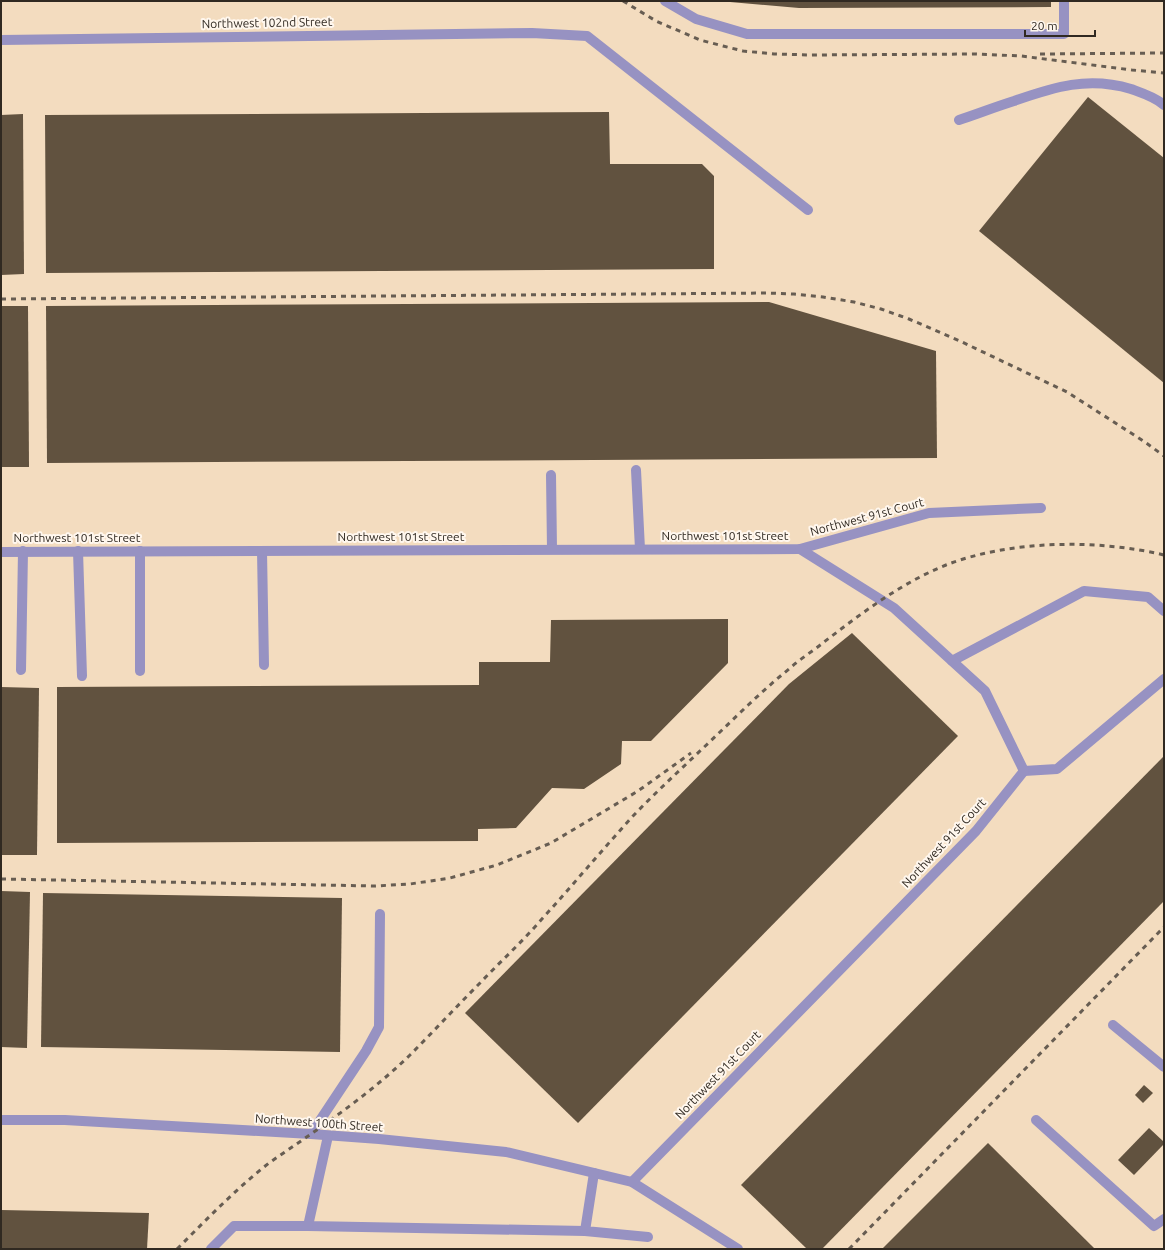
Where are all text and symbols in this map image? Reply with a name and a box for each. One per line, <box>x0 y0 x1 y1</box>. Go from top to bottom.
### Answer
scale bar <box>1025 12 1095 38</box>
street label: Northwest 102nd Street <box>202 15 333 30</box>
text: 20 m <box>1031 19 1058 32</box>
street label: Northwest 91st Court <box>809 495 925 538</box>
street label: Northwest 101st Street <box>662 529 789 542</box>
street label: Northwest 101st Street <box>338 530 465 543</box>
street label: Northwest 101st Street <box>14 531 141 544</box>
street label: Northwest 91st Court <box>899 795 988 890</box>
street label: Northwest 91st Court <box>672 1028 763 1121</box>
street label: Northwest 100th Street <box>255 1112 384 1133</box>

